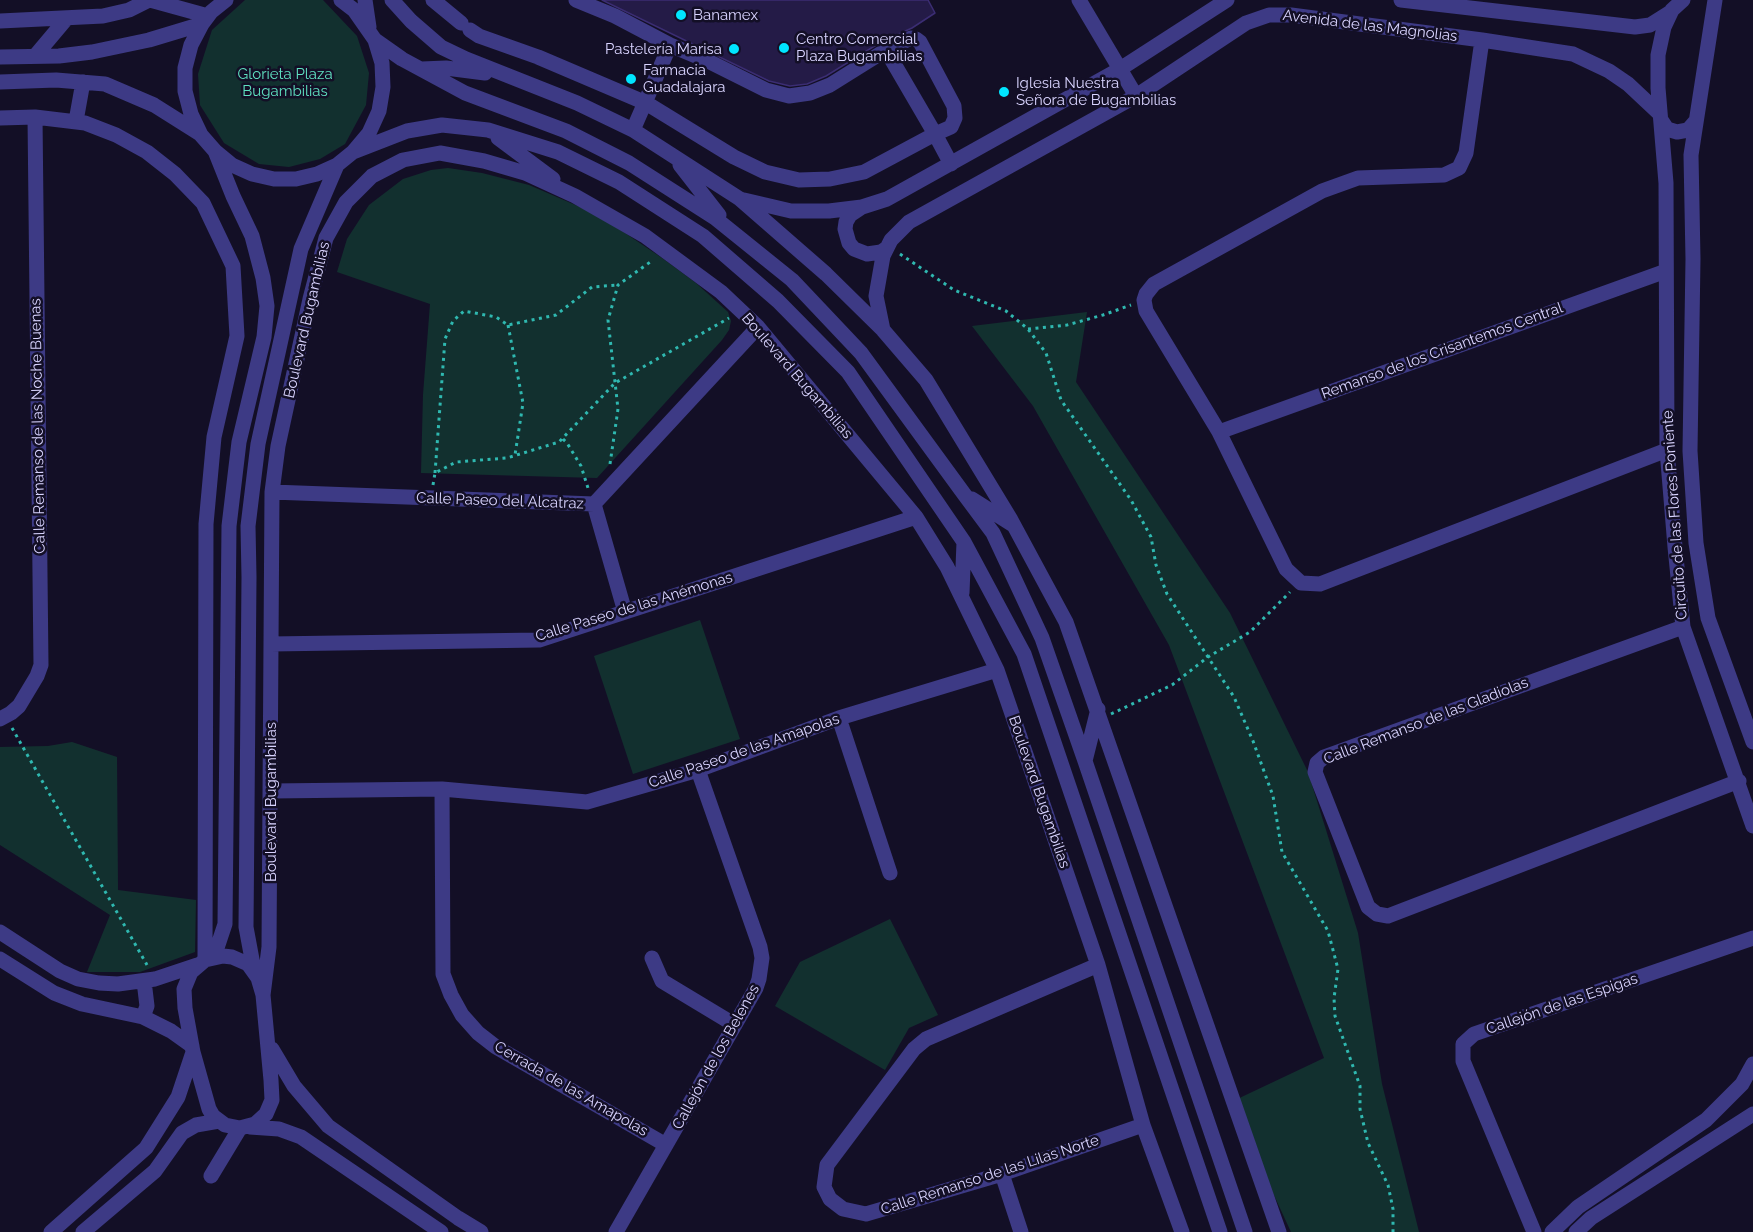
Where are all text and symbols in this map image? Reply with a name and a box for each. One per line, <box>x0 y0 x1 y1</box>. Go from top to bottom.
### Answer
place label: Banamex <box>693 6 758 24</box>
street label: Avenida de las Magnolias <box>1282 6 1458 46</box>
marker: Banamex <box>674 8 688 22</box>
place label: Centro Comercial Plaza Bugambilias <box>796 30 922 65</box>
place label: Pastelería Marisa <box>605 40 722 58</box>
marker: Centro Comercial Plaza Bugambilias <box>777 41 791 55</box>
marker: Pastelería Marisa <box>727 42 741 56</box>
place label: Farmacia Guadalajara <box>643 61 726 96</box>
park label: Glorieta Plaza Bugambilias <box>237 65 333 100</box>
marker: Farmacia Guadalajara <box>624 72 638 86</box>
place label: Iglesia Nuestra Señora de Bugambilias <box>1016 74 1176 109</box>
marker: Iglesia Nuestra Señora de Bugambilias <box>997 85 1011 99</box>
street label: Boulevard Bugambilias <box>280 240 334 400</box>
street label: Calle Remanso de las Noche Buenas <box>27 298 49 554</box>
street label: Remanso de los Crisantemos Central <box>1319 299 1565 403</box>
street label: Boulevard Bugambilias <box>738 310 856 442</box>
street label: Circuito de las Flores Poniente <box>1659 410 1691 620</box>
street label: Calle Paseo del Alcatraz <box>416 489 584 513</box>
street label: Calle Paseo de las Anémonas <box>533 568 735 646</box>
street label: Calle Remanso de las Gladiolas <box>1321 674 1531 768</box>
street label: Calle Paseo de las Amapolas <box>646 710 842 792</box>
street label: Boulevard Bugambilias <box>1004 713 1074 871</box>
street label: Boulevard Bugambilias <box>262 722 280 882</box>
street label: Callejón de las Espigas <box>1484 970 1640 1038</box>
street label: Callejón de los Belenes <box>669 981 763 1133</box>
street label: Cerrada de las Amapolas <box>491 1038 651 1140</box>
street label: Calle Remanso de las Lilas Norte <box>879 1131 1101 1219</box>

